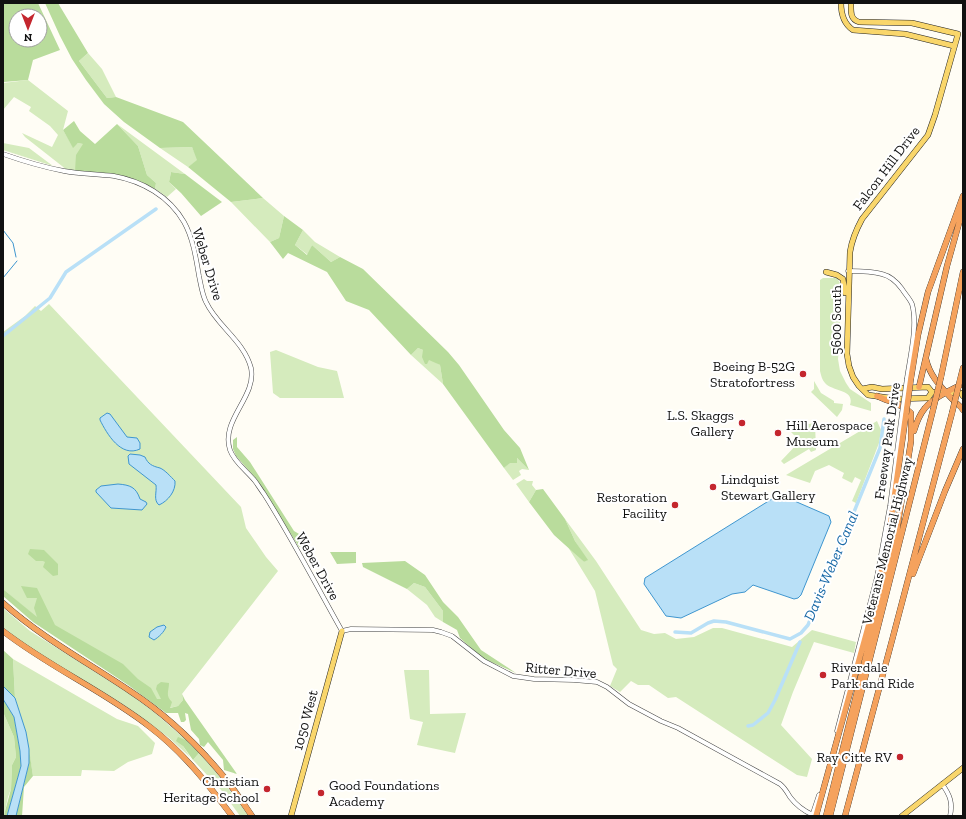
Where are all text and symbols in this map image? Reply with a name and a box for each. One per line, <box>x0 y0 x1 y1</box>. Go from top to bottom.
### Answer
north arrow <box>8 8 48 48</box>
text: N <box>23 31 32 44</box>
street label: Falcon Hill Drive <box>849 123 924 214</box>
street label: Weber Drive <box>188 226 227 303</box>
street label: 5600 South <box>828 285 845 355</box>
place label: Boeing B-52G Stratofortress <box>710 358 795 391</box>
marker: Boeing B-52G Stratofortress <box>798 369 808 379</box>
street label: Freeway Park Drive <box>871 381 904 501</box>
place label: L.S. Skaggs Gallery <box>667 407 735 440</box>
place label: Hill Aerospace Museum <box>786 417 873 450</box>
marker: L.S. Skaggs Gallery <box>737 418 747 428</box>
marker: Hill Aerospace Museum <box>773 428 783 438</box>
street label: Veterans Memorial Highway <box>858 455 917 628</box>
place label: Lindquist Stewart Gallery <box>721 471 816 504</box>
marker: Lindquist Stewart Gallery <box>708 482 718 492</box>
place label: Restoration Facility <box>596 489 668 522</box>
marker: Restoration Facility <box>670 500 680 510</box>
water label: Davis-Weber Canal <box>800 508 862 624</box>
street label: Weber Drive <box>292 529 343 603</box>
street label: Ritter Drive <box>525 659 598 682</box>
place label: Riverdale Park and Ride <box>831 659 915 692</box>
marker: Riverdale Park and Ride <box>818 670 828 680</box>
street label: 1050 West <box>289 687 322 752</box>
place label: Ray Citte RV <box>816 749 893 766</box>
marker: Ray Citte RV <box>895 752 905 762</box>
place label: Christian Heritage School <box>163 773 259 806</box>
place label: Good Foundations Academy <box>329 777 439 810</box>
marker: Christian Heritage School <box>262 784 272 794</box>
marker: Good Foundations Academy <box>316 788 326 798</box>

